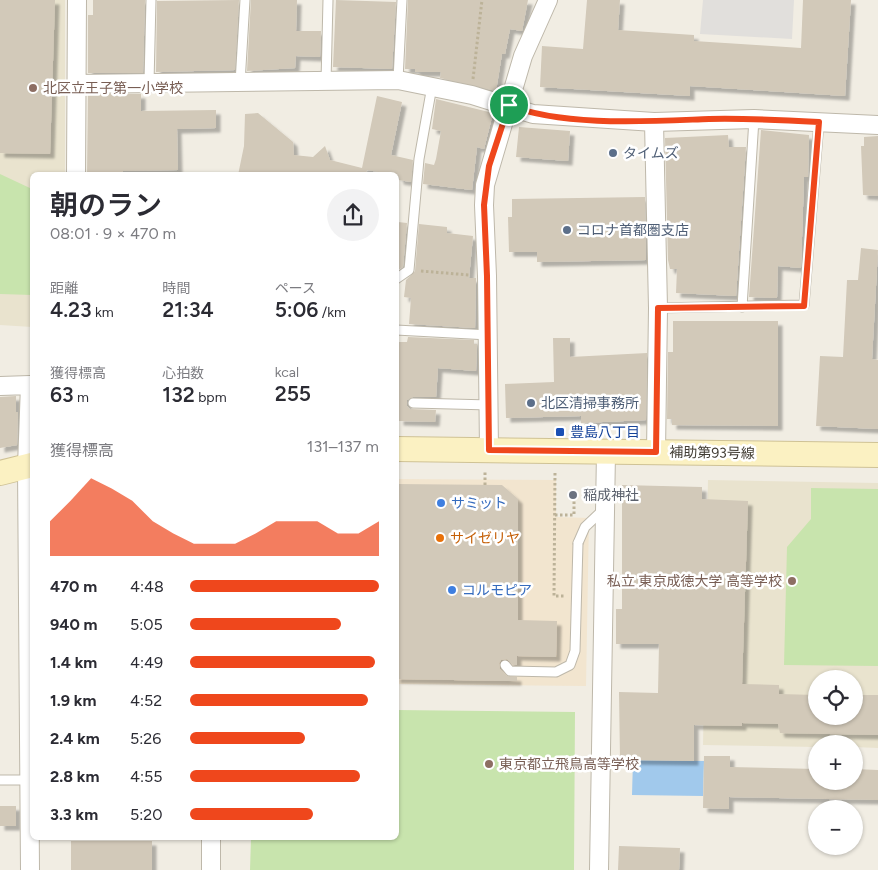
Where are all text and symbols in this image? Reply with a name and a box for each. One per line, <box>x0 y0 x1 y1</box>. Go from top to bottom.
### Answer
place label: 北区立王子第一小学校 <box>43 80 183 97</box>
marker: 北区立王子第一小学校 <box>27 82 39 94</box>
pin <box>488 84 530 126</box>
icon: arrive <box>495 91 523 119</box>
place label: タイムズ <box>623 145 679 162</box>
marker: タイムズ <box>607 147 619 159</box>
text: 朝のラン <box>50 188 162 222</box>
button: share <box>327 189 379 241</box>
place label: コロナ首都圏支店 <box>577 222 689 239</box>
text: 08:01 · 9 × 470 m <box>50 224 176 243</box>
marker: コロナ首都圏支店 <box>561 224 573 236</box>
text: 距離 <box>50 280 78 297</box>
text: 時間 <box>162 280 190 297</box>
text: ペース <box>275 280 316 297</box>
text: 4.23 <box>50 297 92 322</box>
text: 21:34 <box>162 297 214 322</box>
text: 5:06 <box>275 297 318 322</box>
text: km <box>92 304 114 321</box>
text: /km <box>318 304 346 321</box>
text: kcal <box>275 364 299 381</box>
text: 獲得標高 <box>50 365 106 382</box>
text: 心拍数 <box>162 365 204 382</box>
text: 255 <box>275 381 311 406</box>
text: 63 <box>50 382 74 407</box>
text: 132 <box>162 382 195 407</box>
text: m <box>74 389 89 406</box>
text: bpm <box>195 389 227 406</box>
place label: 北区清掃事務所 <box>541 395 639 412</box>
marker: 北区清掃事務所 <box>525 397 537 409</box>
place label: 豊島八丁目 <box>570 424 640 441</box>
marker: 豊島八丁目 <box>554 426 566 438</box>
text: 131–137 m <box>307 437 379 456</box>
text: 獲得標高 <box>50 441 114 460</box>
street label: 補助第93号線 <box>669 444 755 462</box>
place label: 稲成神社 <box>583 487 639 504</box>
marker: 稲成神社 <box>567 489 579 501</box>
place label: サミット <box>451 495 507 512</box>
marker: サミット <box>435 497 447 509</box>
place label: サイゼリヤ <box>450 530 520 547</box>
marker: サイゼリヤ <box>434 532 446 544</box>
place label: 私立 東京成徳大学 高等学校 <box>607 573 782 590</box>
marker: 私立 東京成徳大学 高等学校 <box>786 575 798 587</box>
text: 470 m <box>50 577 97 596</box>
text: 4:48 <box>130 577 164 596</box>
place label: コルモピア <box>462 582 532 599</box>
marker: コルモピア <box>446 584 458 596</box>
text: 940 m <box>50 615 98 634</box>
text: 5:05 <box>130 615 163 634</box>
text: 1.4 km <box>50 653 97 672</box>
text: 4:49 <box>130 653 163 672</box>
map controls <box>808 670 863 855</box>
button: locate <box>808 670 863 725</box>
text: 1.9 km <box>50 691 96 710</box>
text: 4:52 <box>130 691 162 710</box>
text: 2.4 km <box>50 729 100 748</box>
text: 5:26 <box>130 729 161 748</box>
button: + <box>808 735 863 790</box>
place label: 東京都立飛鳥高等学校 <box>499 756 639 773</box>
marker: 東京都立飛鳥高等学校 <box>483 758 495 770</box>
text: 2.8 km <box>50 767 99 786</box>
text: 4:55 <box>130 767 162 786</box>
button: − <box>808 800 863 855</box>
text: 3.3 km <box>50 805 98 824</box>
text: 5:20 <box>130 805 162 824</box>

